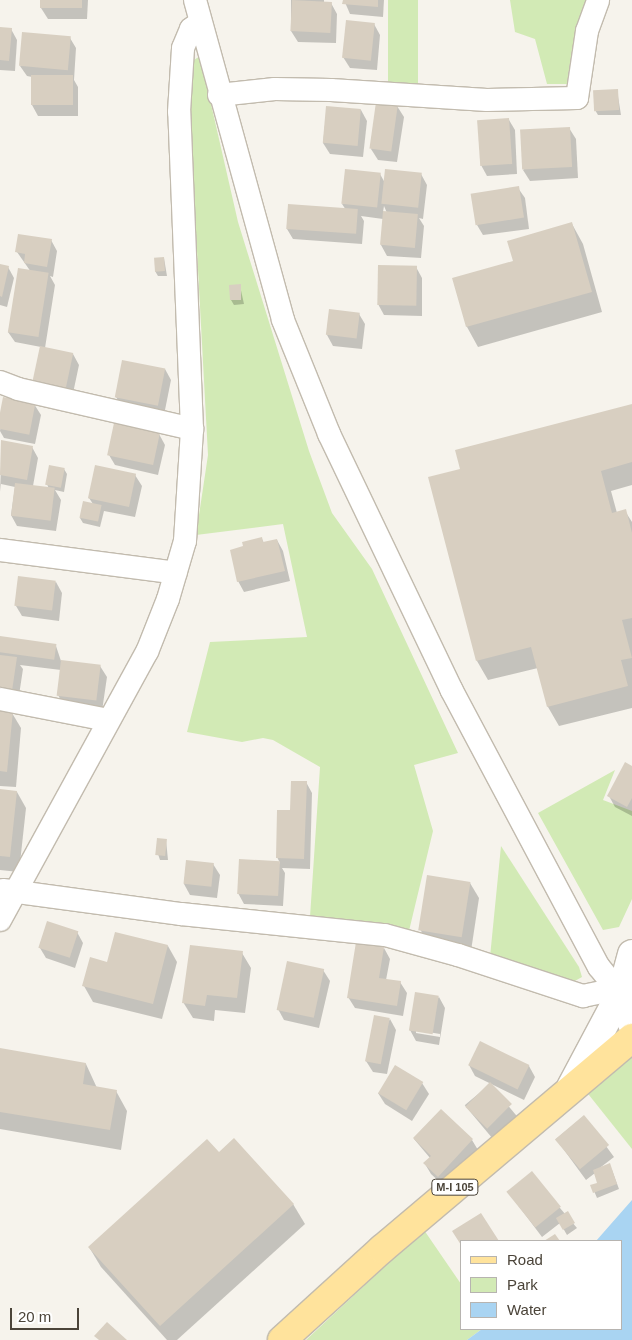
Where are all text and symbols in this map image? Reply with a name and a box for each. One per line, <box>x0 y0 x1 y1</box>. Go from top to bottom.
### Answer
road number: M-I 105 <box>431 1178 479 1196</box>
legend <box>460 1240 622 1330</box>
text: Road <box>507 1251 543 1268</box>
text: Park <box>507 1276 538 1293</box>
scale bar <box>12 1298 81 1330</box>
text: Water <box>507 1301 546 1318</box>
text: 20 m <box>18 1308 51 1325</box>

